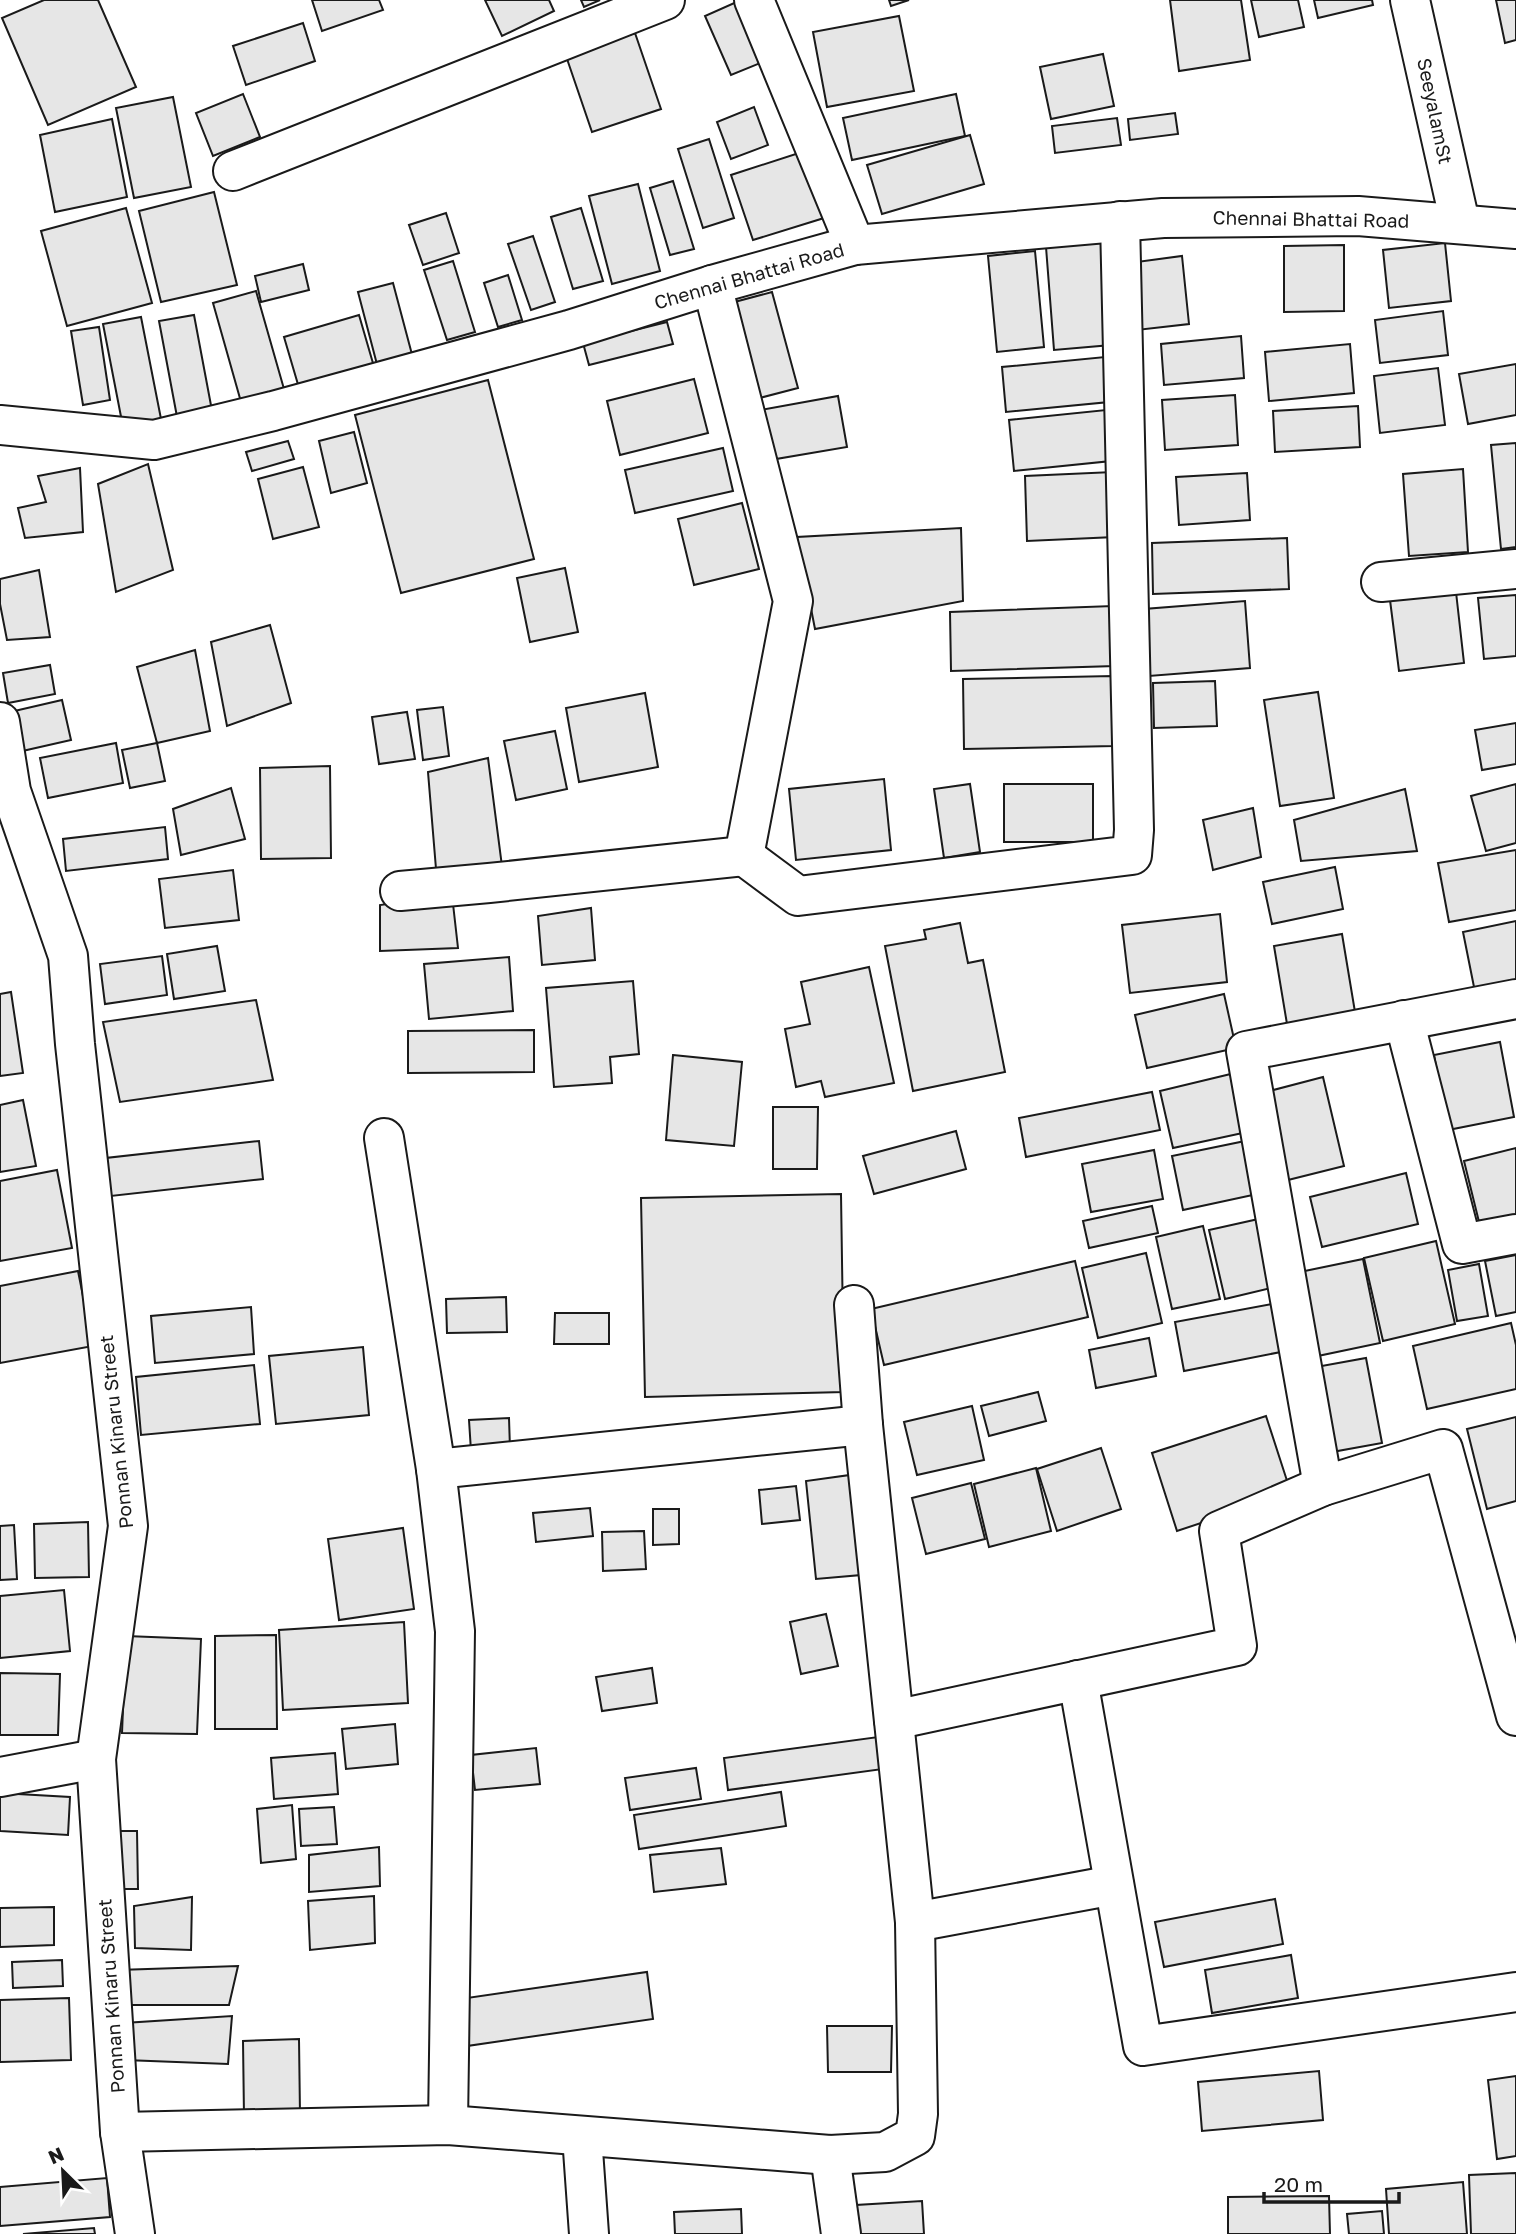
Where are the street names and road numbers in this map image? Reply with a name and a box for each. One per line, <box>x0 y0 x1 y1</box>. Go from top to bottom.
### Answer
street label: SeeyalamSt <box>1413 56 1458 166</box>
street label: Chennai Bhattai Road <box>1212 205 1410 232</box>
street label: Chennai Bhattai Road <box>651 237 847 314</box>
street label: Ponnan Kinaru Street <box>94 1334 137 1530</box>
street label: Ponnan Kinaru Street <box>92 1898 129 2094</box>

